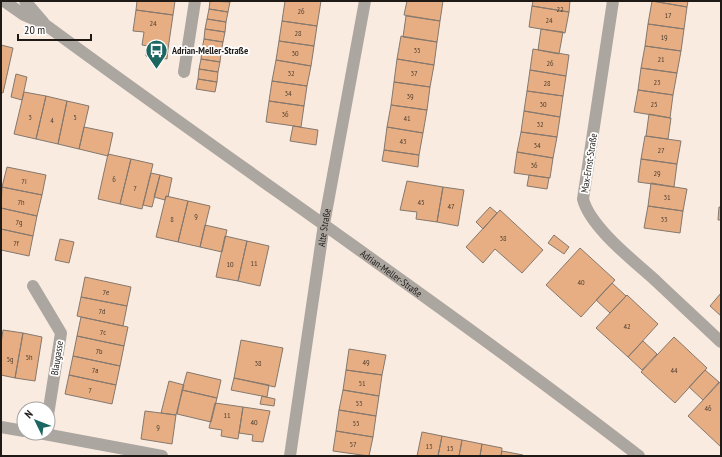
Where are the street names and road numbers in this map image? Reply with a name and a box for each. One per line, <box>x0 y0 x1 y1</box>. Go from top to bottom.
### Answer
street label: Max-Ernst-Straße <box>578 132 600 194</box>
street label: Alte Straße <box>314 207 333 248</box>
street label: Adrian-Meller-Straße <box>358 246 425 300</box>
street label: Blaugasse <box>48 340 66 376</box>

